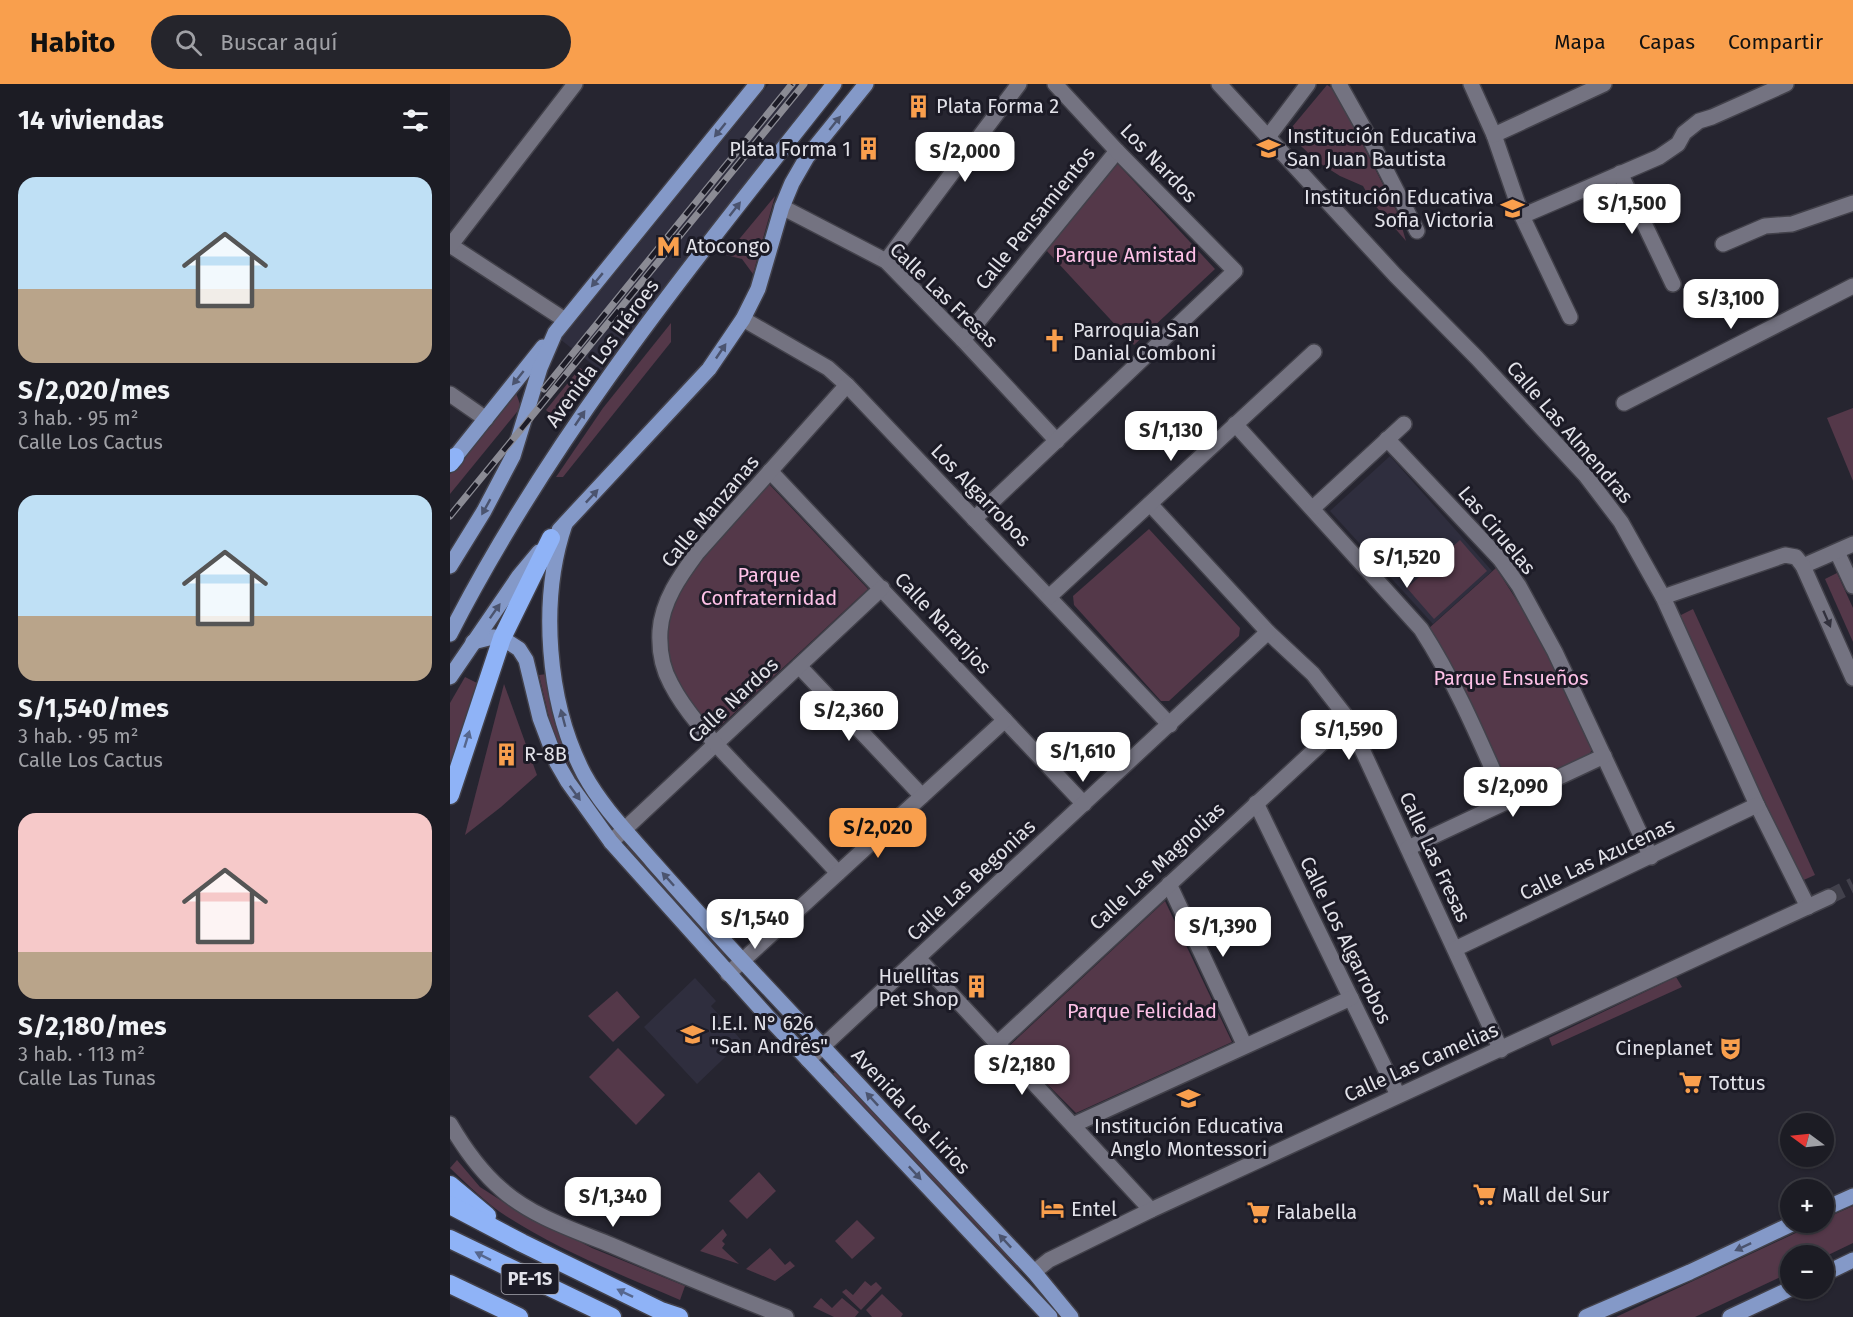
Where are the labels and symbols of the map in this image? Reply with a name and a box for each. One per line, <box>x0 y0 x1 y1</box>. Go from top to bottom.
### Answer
building icon: Plata Forma 2 <box>905 93 931 119</box>
place label: Plata Forma 2 <box>936 94 1059 118</box>
one-way arrow <box>828 115 841 130</box>
street label: Los Nardos <box>1115 119 1203 207</box>
one-way arrow <box>715 122 727 137</box>
place label: Institución Educativa San Juan Bautista <box>1287 124 1477 171</box>
pin: S/2,000 <box>910 132 1020 183</box>
school or university icon: Institución Educativa San Juan Bautista <box>1256 135 1282 161</box>
building icon: Plata Forma 1 <box>856 136 882 162</box>
place label: Plata Forma 1 <box>729 137 851 161</box>
street label: Calle Pensamientos <box>970 142 1100 294</box>
pin: S/1,500 <box>1577 184 1687 235</box>
place label: Institución Educativa Sofia Victoria <box>1304 185 1494 232</box>
school or university icon: Institución Educativa Sofia Victoria <box>1499 196 1525 222</box>
one-way arrow <box>729 202 741 217</box>
metro station icon: Atocongo <box>655 233 681 259</box>
place label: Atocongo <box>686 234 770 258</box>
street label: Calle Las Fresas <box>885 237 1003 353</box>
park label: Parque Amistad <box>1055 243 1197 267</box>
one-way arrow <box>590 272 603 288</box>
street label: Avenida Los Héroes <box>540 274 664 432</box>
pin: S/3,100 <box>1676 279 1786 330</box>
place label: Parroquia San Danial Comboni <box>1073 318 1216 365</box>
church icon: Parroquia San Danial Comboni <box>1042 328 1068 354</box>
one-way arrow <box>715 343 726 359</box>
street label: Calle Las Almendras <box>1502 356 1638 508</box>
one-way arrow <box>512 371 525 386</box>
one-way arrow <box>574 411 586 427</box>
pin: S/1,130 <box>1116 411 1226 462</box>
street label: Los Algarrobos <box>926 439 1036 551</box>
street label: Calle Manzanas <box>656 450 764 572</box>
street label: Las Ciruelas <box>1453 481 1541 579</box>
one-way arrow <box>585 489 599 504</box>
one-way arrow <box>481 499 491 516</box>
pin: S/1,520 <box>1352 538 1462 589</box>
park label: Parque Confraternidad <box>701 563 837 610</box>
street label: Calle Naranjos <box>890 567 996 679</box>
one-way arrow <box>489 603 500 619</box>
one-way arrow <box>1822 611 1832 629</box>
street label: Calle Nardos <box>683 652 783 748</box>
park label: Parque Ensueños <box>1433 666 1589 690</box>
pin: S/2,360 <box>794 691 904 742</box>
one-way arrow <box>557 709 567 727</box>
pin: S/1,590 <box>1294 710 1404 761</box>
one-way arrow <box>463 730 472 748</box>
pin: S/1,610 <box>1028 732 1138 783</box>
building icon: R-8B <box>493 741 519 767</box>
place label: R-8B <box>524 742 567 766</box>
pin: S/2,090 <box>1458 767 1568 818</box>
one-way arrow <box>569 785 581 800</box>
street label: Calle Las Fresas <box>1394 788 1476 926</box>
street label: Calle Las Magnolias <box>1084 797 1230 935</box>
pin: S/2,020 <box>823 808 933 859</box>
street label: Calle Las Azucenas <box>1516 813 1678 905</box>
street label: Calle Las Begonias <box>902 814 1040 946</box>
street label: Calle Los Algarrobos <box>1295 853 1397 1027</box>
one-way arrow <box>662 871 675 886</box>
pin: S/1,540 <box>700 899 810 950</box>
pin: S/1,390 <box>1168 907 1278 958</box>
place label: Huellitas Pet Shop <box>878 964 959 1011</box>
building icon: Huellitas Pet Shop <box>964 974 990 1000</box>
park label: Parque Felicidad <box>1067 999 1217 1023</box>
place label: I.E.I. N° 626 "San Andrés" <box>711 1011 828 1058</box>
street label: Calle Las Camelias <box>1340 1017 1502 1107</box>
school or university icon: I.E.I. N° 626 "San Andrés" <box>680 1021 706 1047</box>
theatre icon: Cineplanet <box>1718 1035 1744 1061</box>
place label: Cineplanet <box>1615 1036 1714 1060</box>
street label: Avenida Los Lirios <box>847 1043 975 1179</box>
pin: S/2,180 <box>967 1045 1077 1096</box>
supermarket icon: Tottus <box>1678 1070 1704 1096</box>
place label: Tottus <box>1709 1071 1765 1095</box>
school or university icon: Institución Educativa Anglo Montessori <box>1176 1086 1202 1112</box>
one-way arrow <box>865 1092 879 1107</box>
north arrow <box>1780 1113 1834 1167</box>
place label: Institución Educativa Anglo Montessori <box>1094 1114 1284 1161</box>
one-way arrow <box>908 1165 922 1180</box>
pin: S/1,340 <box>558 1177 668 1228</box>
supermarket icon: Mall del Sur <box>1471 1182 1497 1208</box>
place label: Mall del Sur <box>1502 1183 1610 1207</box>
hotel icon: Entel <box>1040 1196 1066 1222</box>
place label: Entel <box>1071 1197 1117 1221</box>
supermarket icon: Falabella <box>1245 1199 1271 1225</box>
place label: Falabella <box>1276 1200 1357 1224</box>
one-way arrow <box>998 1234 1012 1249</box>
one-way arrow <box>1734 1243 1751 1252</box>
one-way arrow <box>475 1251 492 1260</box>
road number: PE-1S <box>502 1264 559 1294</box>
one-way arrow <box>617 1289 634 1298</box>

